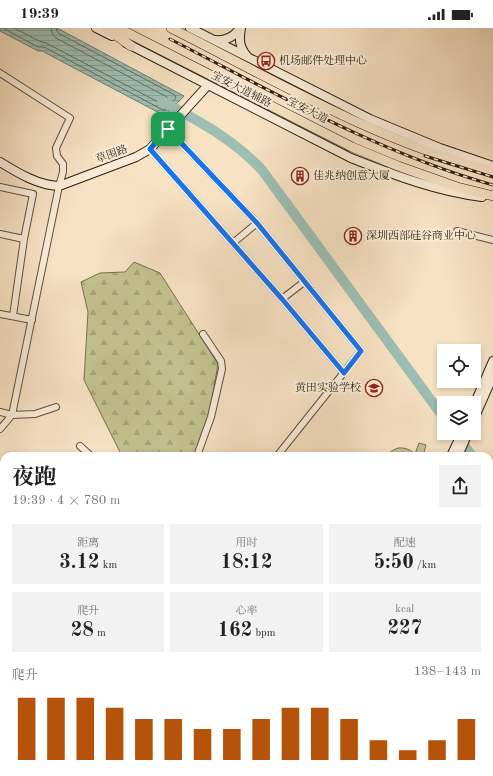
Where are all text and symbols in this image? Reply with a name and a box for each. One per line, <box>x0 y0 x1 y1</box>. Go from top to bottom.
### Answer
text: 19:39 <box>20 7 59 22</box>
bus stop icon: 机场邮件处理中心 <box>256 51 276 71</box>
place label: 机场邮件处理中心 <box>279 54 367 67</box>
street label: 宝安大道辅路 <box>209 68 274 110</box>
street label: 宝安大道 <box>285 94 330 126</box>
pin <box>151 112 185 146</box>
icon: arrive <box>157 118 179 140</box>
street label: 草围路 <box>94 142 129 166</box>
building icon: 佳兆纳创意大厦 <box>290 166 310 186</box>
place label: 佳兆纳创意大厦 <box>313 169 390 182</box>
building icon: 深圳西部硅谷商业中心 <box>343 226 363 246</box>
place label: 深圳西部硅谷商业中心 <box>366 229 476 242</box>
map controls <box>437 344 481 440</box>
button: locate <box>437 344 481 388</box>
school or university icon: 黄田实验学校 <box>364 378 384 398</box>
place label: 黄田实验学校 <box>295 381 361 394</box>
button: layers <box>437 396 481 440</box>
button: share <box>439 465 481 507</box>
text: 夜跑 <box>12 467 56 489</box>
text: 19:39 · 4 × 780 m <box>12 494 120 507</box>
text: 距离 <box>77 538 99 549</box>
text: 用时 <box>235 538 257 549</box>
text: 配速 <box>394 538 416 549</box>
text: 3.12 <box>59 553 100 573</box>
text: 18:12 <box>220 553 272 573</box>
text: 5:50 <box>373 553 414 573</box>
text: km <box>100 560 117 571</box>
text: /km <box>414 560 436 571</box>
text: kcal <box>395 604 414 615</box>
text: 爬升 <box>77 606 99 617</box>
text: 心率 <box>235 606 257 617</box>
text: 227 <box>387 619 422 639</box>
text: 28 <box>71 621 94 641</box>
text: 162 <box>218 621 252 641</box>
text: m <box>94 628 106 639</box>
text: bpm <box>252 628 275 639</box>
text: 138–143 m <box>414 665 481 678</box>
text: 爬升 <box>12 669 38 682</box>

